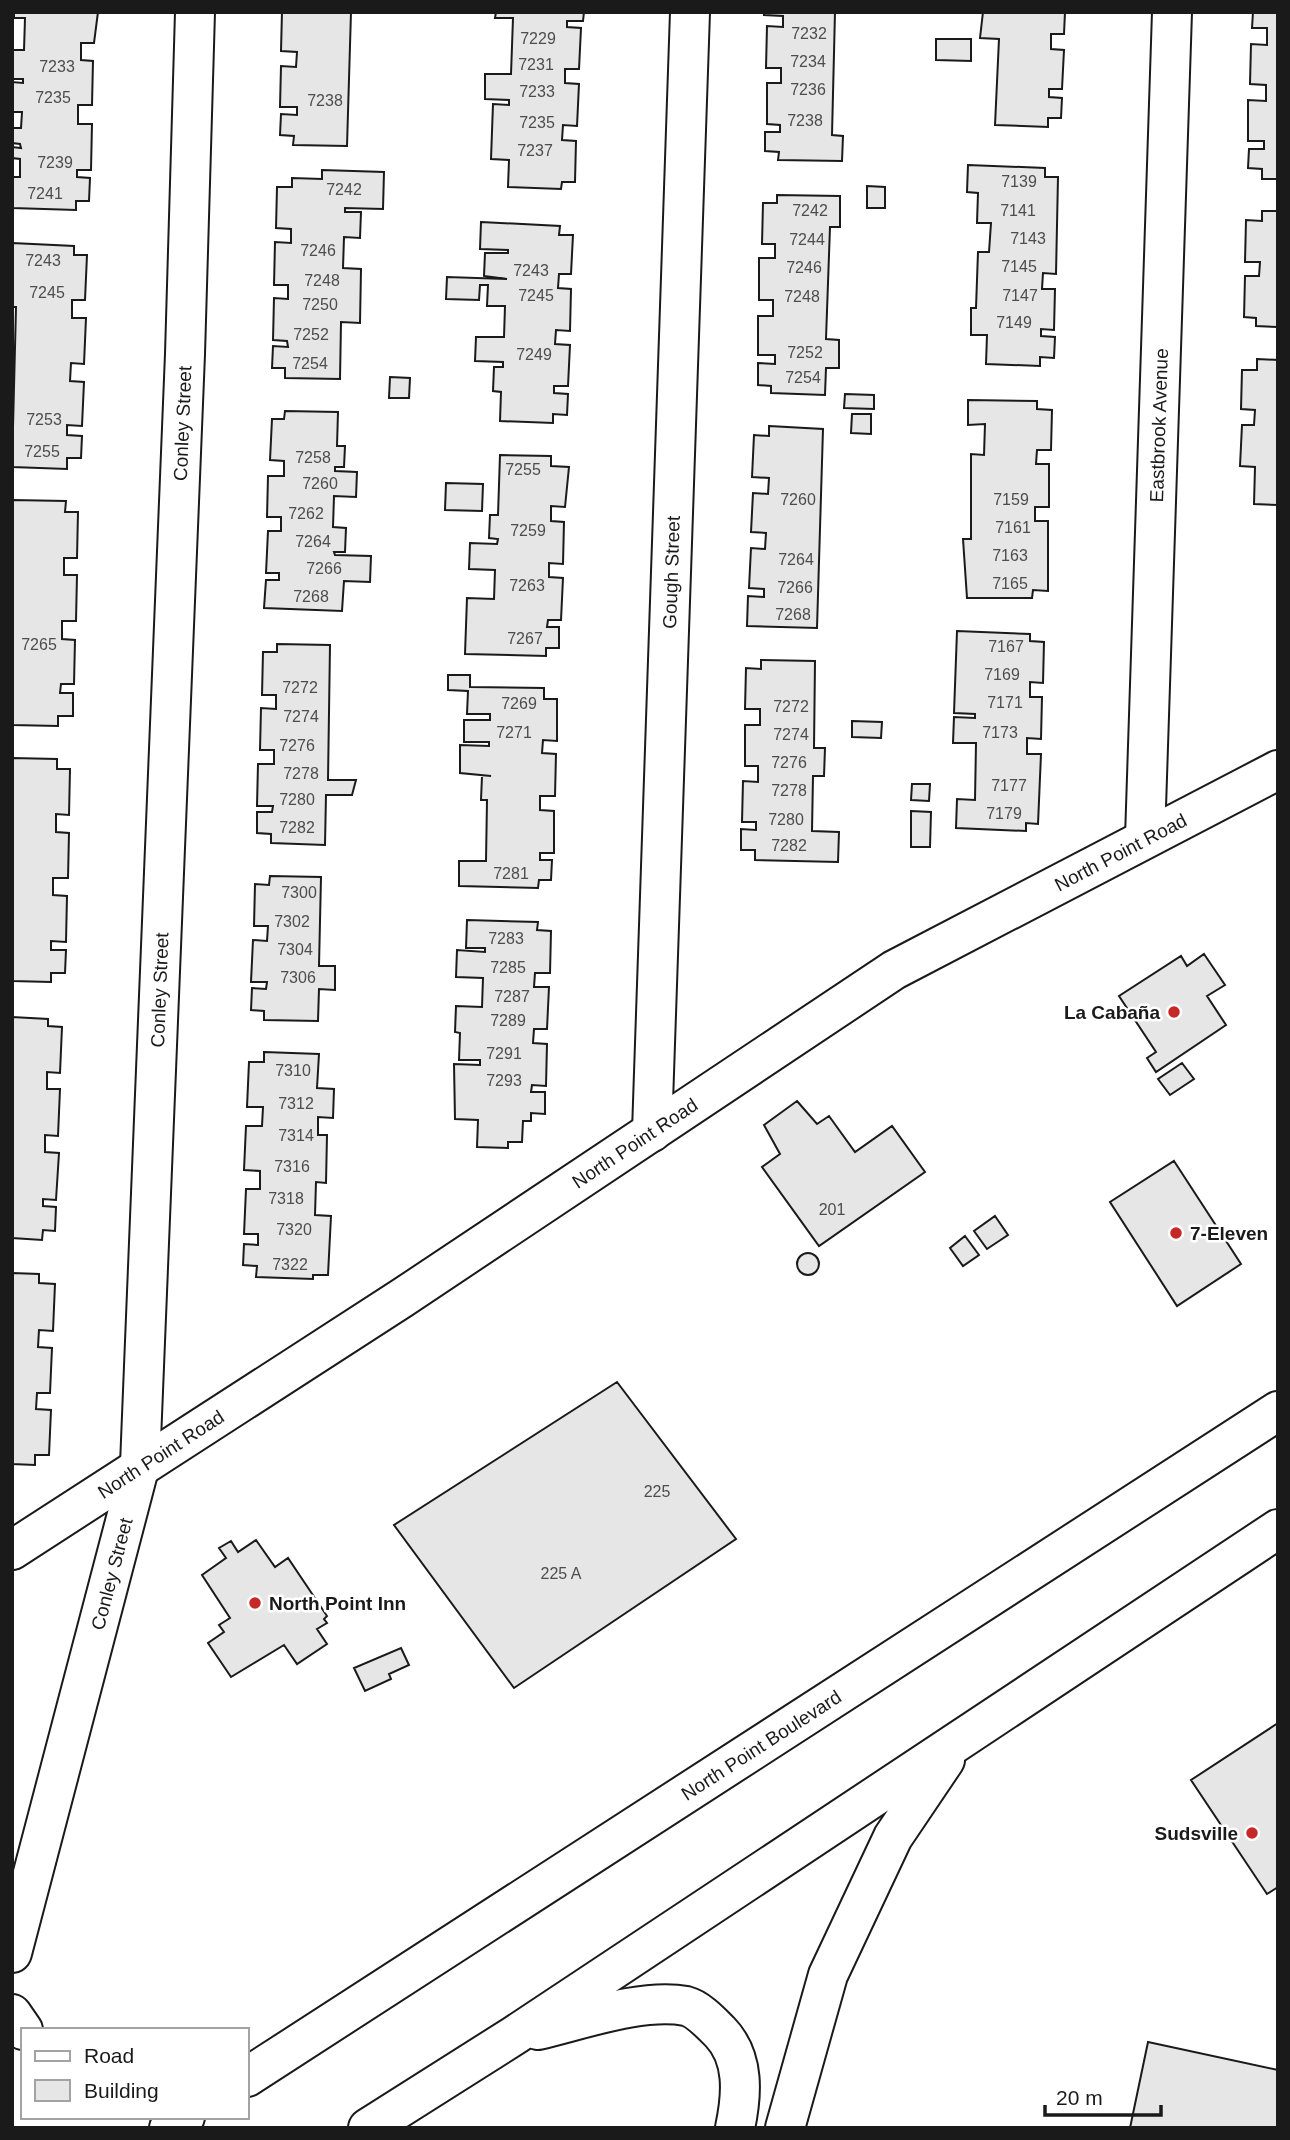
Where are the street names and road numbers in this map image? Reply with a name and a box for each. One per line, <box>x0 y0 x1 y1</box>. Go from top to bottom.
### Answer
street label: Eastbrook Avenue <box>1146 348 1172 503</box>
street label: Conley Street <box>170 365 196 481</box>
street label: Gough Street <box>659 515 684 629</box>
street label: North Point Road <box>1051 809 1190 895</box>
street label: Conley Street <box>147 931 173 1048</box>
street label: North Point Road <box>568 1094 701 1192</box>
street label: North Point Road <box>94 1406 228 1503</box>
street label: Conley Street <box>87 1515 137 1632</box>
street label: North Point Boulevard <box>677 1686 845 1805</box>

